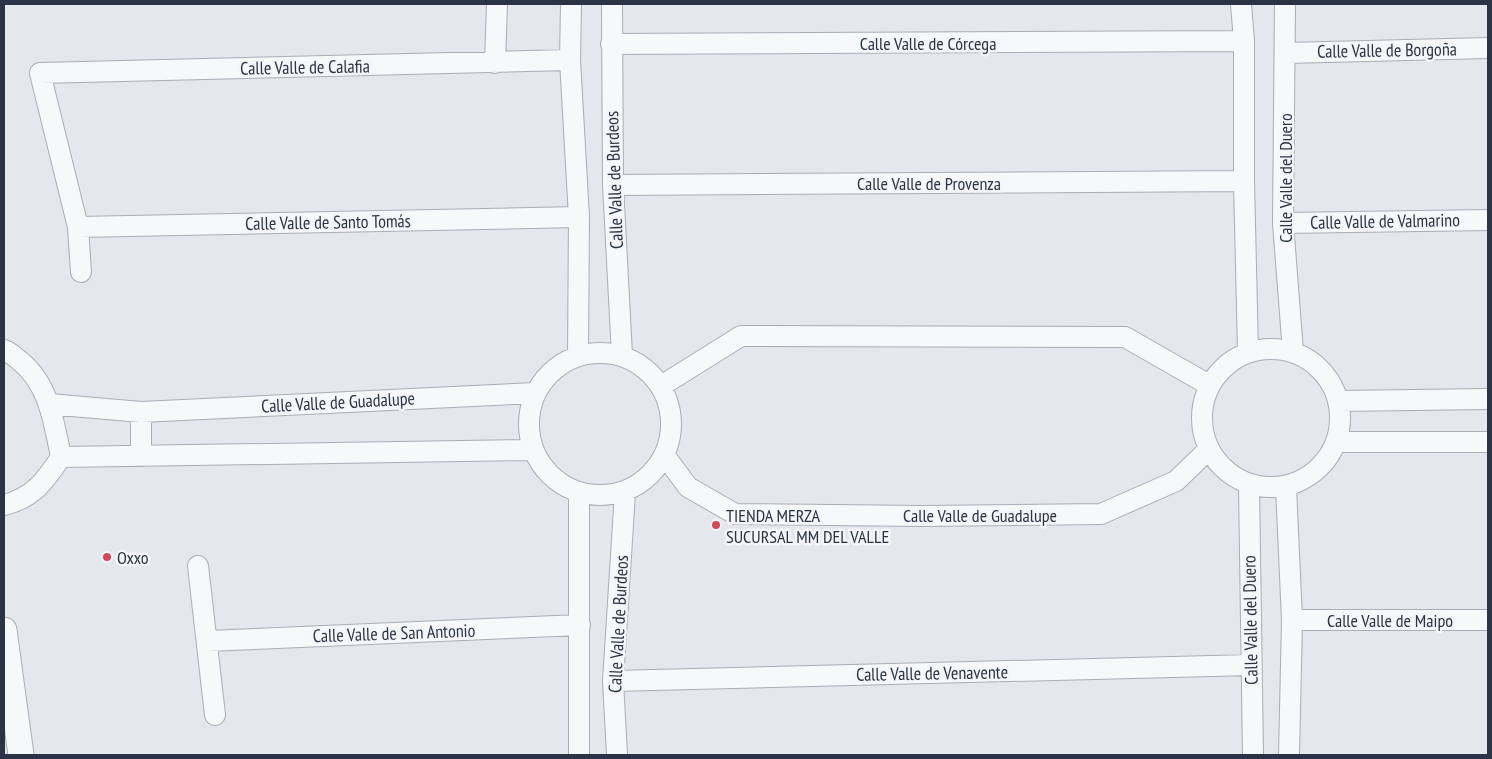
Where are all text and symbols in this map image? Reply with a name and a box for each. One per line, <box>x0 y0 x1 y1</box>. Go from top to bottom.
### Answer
street label: Calle Valle de Córcega <box>860 32 996 55</box>
street label: Calle Valle de Borgoña <box>1317 37 1457 63</box>
street label: Calle Valle de Calafia <box>240 54 370 80</box>
street label: Calle Valle de Burdeos <box>600 111 628 249</box>
street label: Calle Valle del Duero <box>1274 113 1297 243</box>
street label: Calle Valle de Provenza <box>857 172 1001 195</box>
street label: Calle Valle de Valmarino <box>1310 208 1460 234</box>
street label: Calle Valle de Santo Tomás <box>245 209 411 235</box>
street label: Calle Valle de Guadalupe <box>260 386 416 418</box>
place label: TIENDA MERZA SUCURSAL MM DEL VALLE <box>726 504 889 548</box>
street label: Calle Valle de Guadalupe <box>903 504 1057 527</box>
marker: TIENDA MERZA SUCURSAL MM DEL VALLE <box>710 519 722 531</box>
place label: Oxxo <box>117 546 149 569</box>
marker: Oxxo <box>101 551 113 563</box>
street label: Calle Valle de Burdeos <box>603 554 633 694</box>
street label: Calle Valle del Duero <box>1237 555 1263 685</box>
street label: Calle Valle de Maipo <box>1327 609 1453 632</box>
street label: Calle Valle de San Antonio <box>312 619 476 647</box>
street label: Calle Valle de Venavente <box>856 660 1008 686</box>

